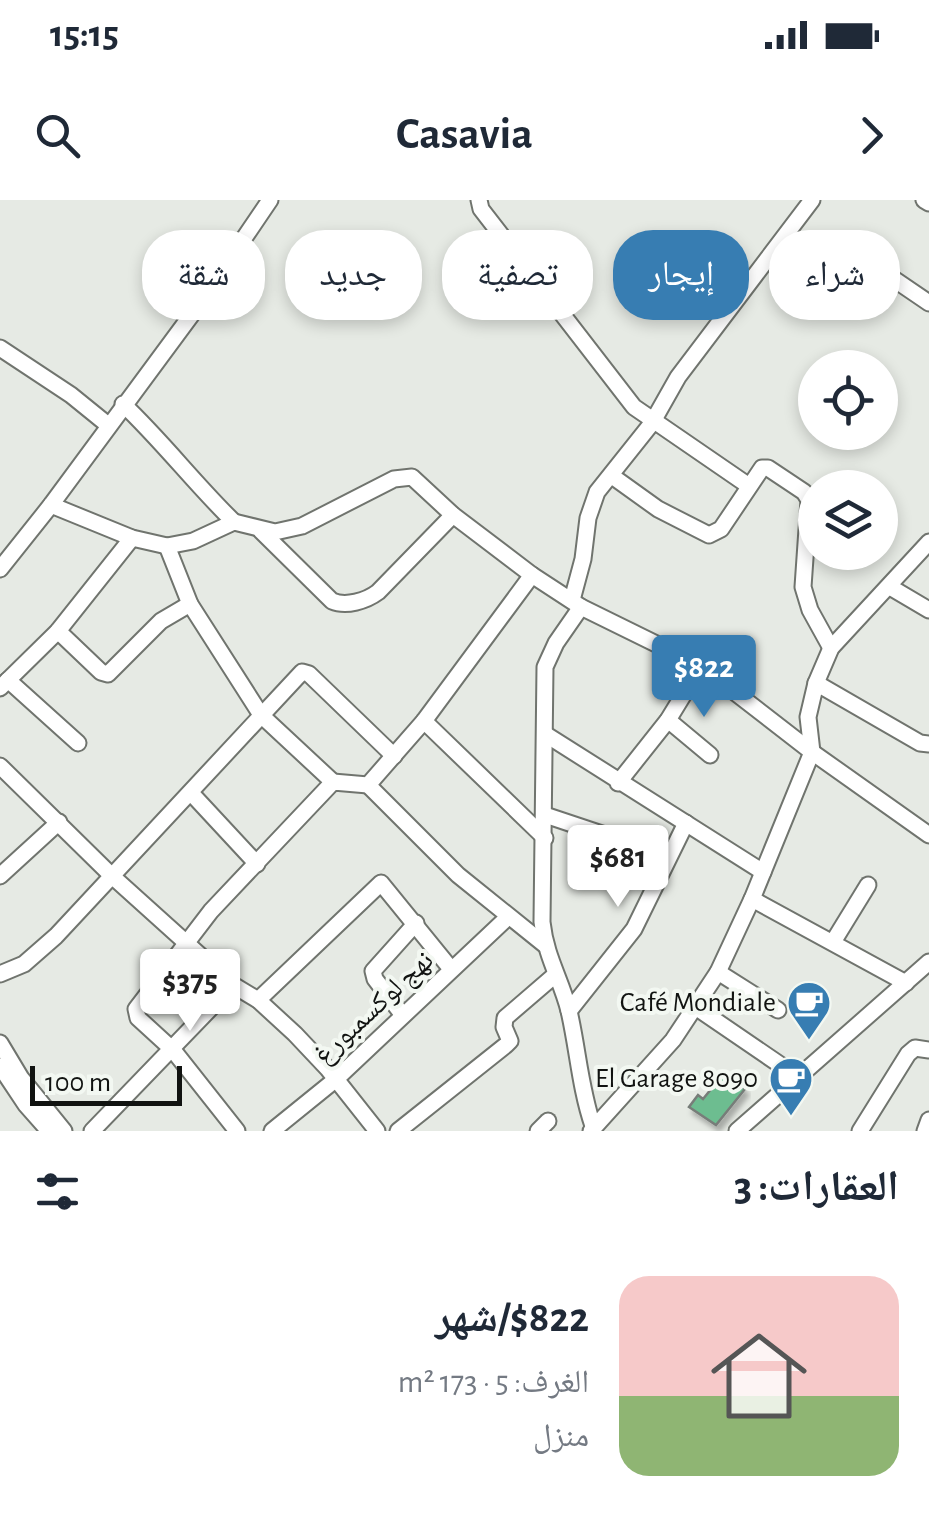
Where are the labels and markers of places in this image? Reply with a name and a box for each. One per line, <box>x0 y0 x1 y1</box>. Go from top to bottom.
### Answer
pin: $822 <box>645 635 763 720</box>
pin: $681 <box>559 825 677 910</box>
pin: $375 <box>131 949 249 1034</box>
cafe icon: Café Mondiale <box>786 980 832 1041</box>
place label: Café Mondiale <box>620 989 776 1017</box>
cafe icon: El Garage 8090 <box>768 1056 814 1117</box>
place label: El Garage 8090 <box>595 1065 758 1093</box>

